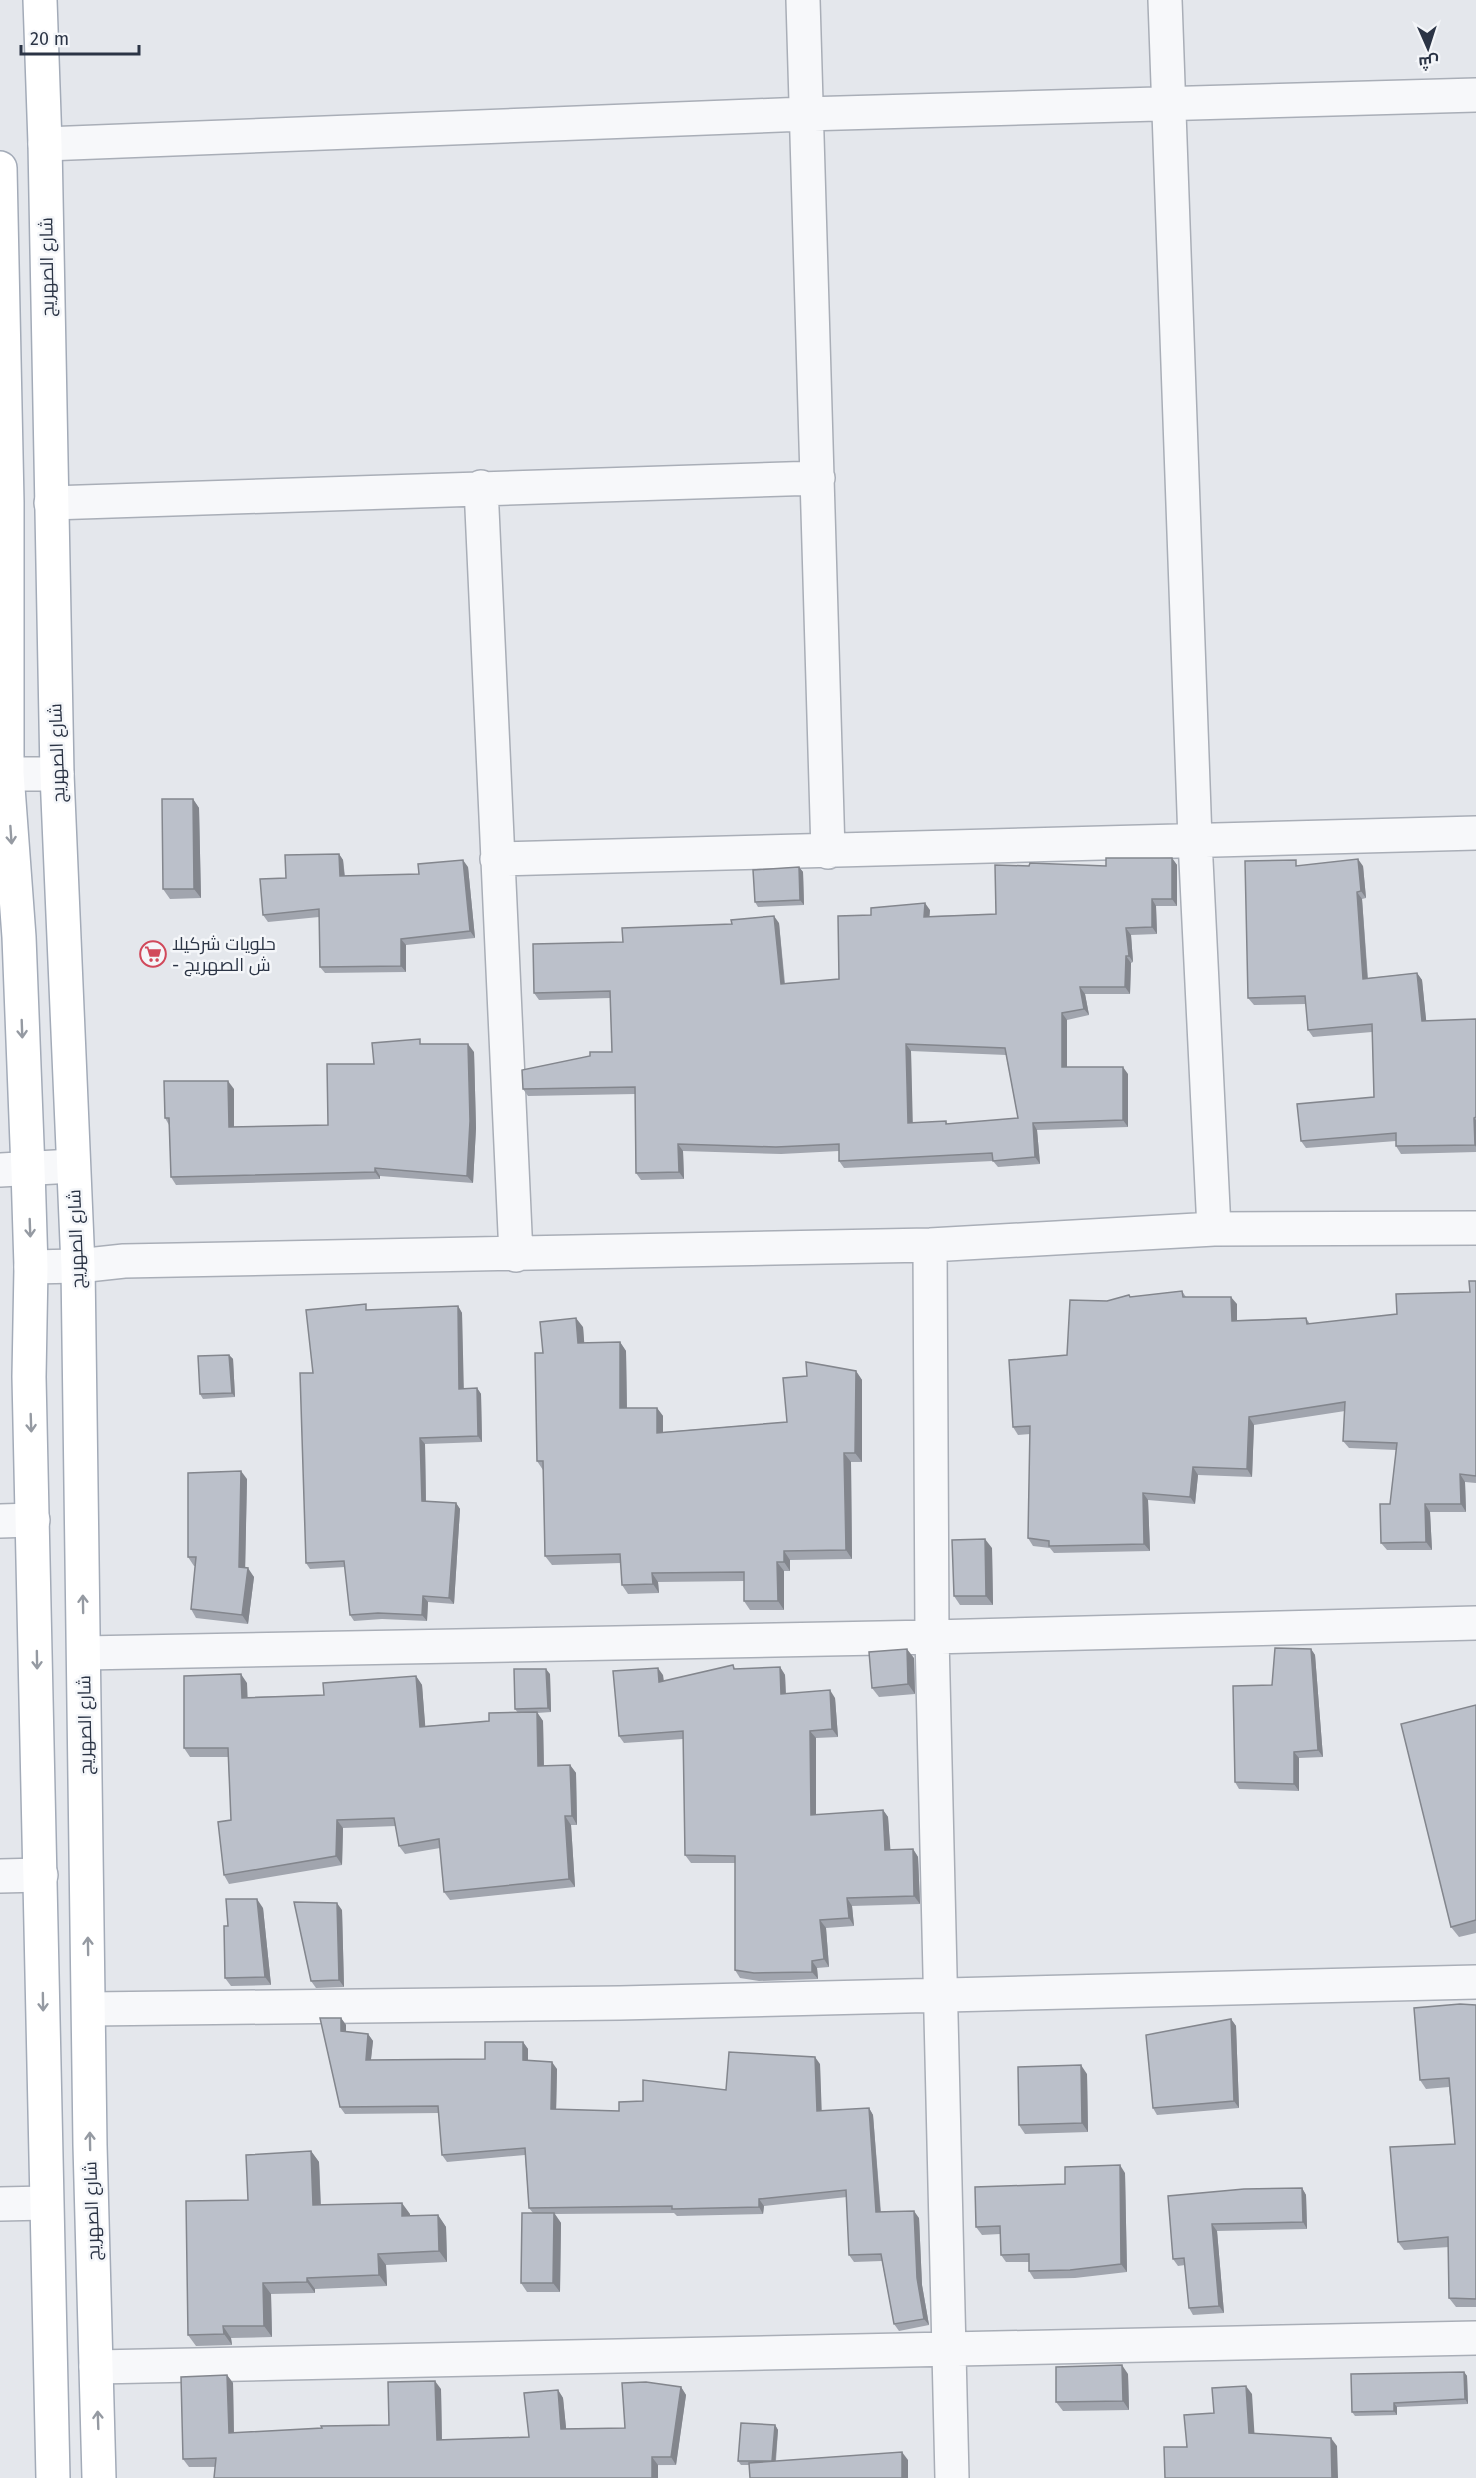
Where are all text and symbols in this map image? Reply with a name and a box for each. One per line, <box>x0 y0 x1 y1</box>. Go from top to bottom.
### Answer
scale bar <box>21 18 140 56</box>
north arrow <box>1398 18 1458 78</box>
text: 20 m <box>30 28 69 50</box>
text: ش <box>1418 52 1440 73</box>
street label: شارع الصهريج <box>35 217 60 317</box>
street label: شارع الصهريج <box>44 703 71 803</box>
one-way arrow <box>6 824 17 844</box>
place label: حلويات شركيلا - ش الصهريج <box>172 933 276 977</box>
supermarket icon: حلويات شركيلا - ش الصهريج <box>138 939 168 969</box>
one-way arrow <box>16 1019 28 1039</box>
street label: شارع الصهريج <box>63 1189 90 1289</box>
one-way arrow <box>24 1218 35 1238</box>
one-way arrow <box>25 1413 36 1433</box>
one-way arrow <box>77 1594 89 1614</box>
one-way arrow <box>31 1649 42 1669</box>
street label: شارع الصهريج <box>73 1675 98 1775</box>
one-way arrow <box>83 1936 94 1956</box>
one-way arrow <box>37 1991 49 2011</box>
one-way arrow <box>85 2131 96 2151</box>
street label: شارع الصهريج <box>79 2161 106 2261</box>
one-way arrow <box>92 2410 103 2430</box>

